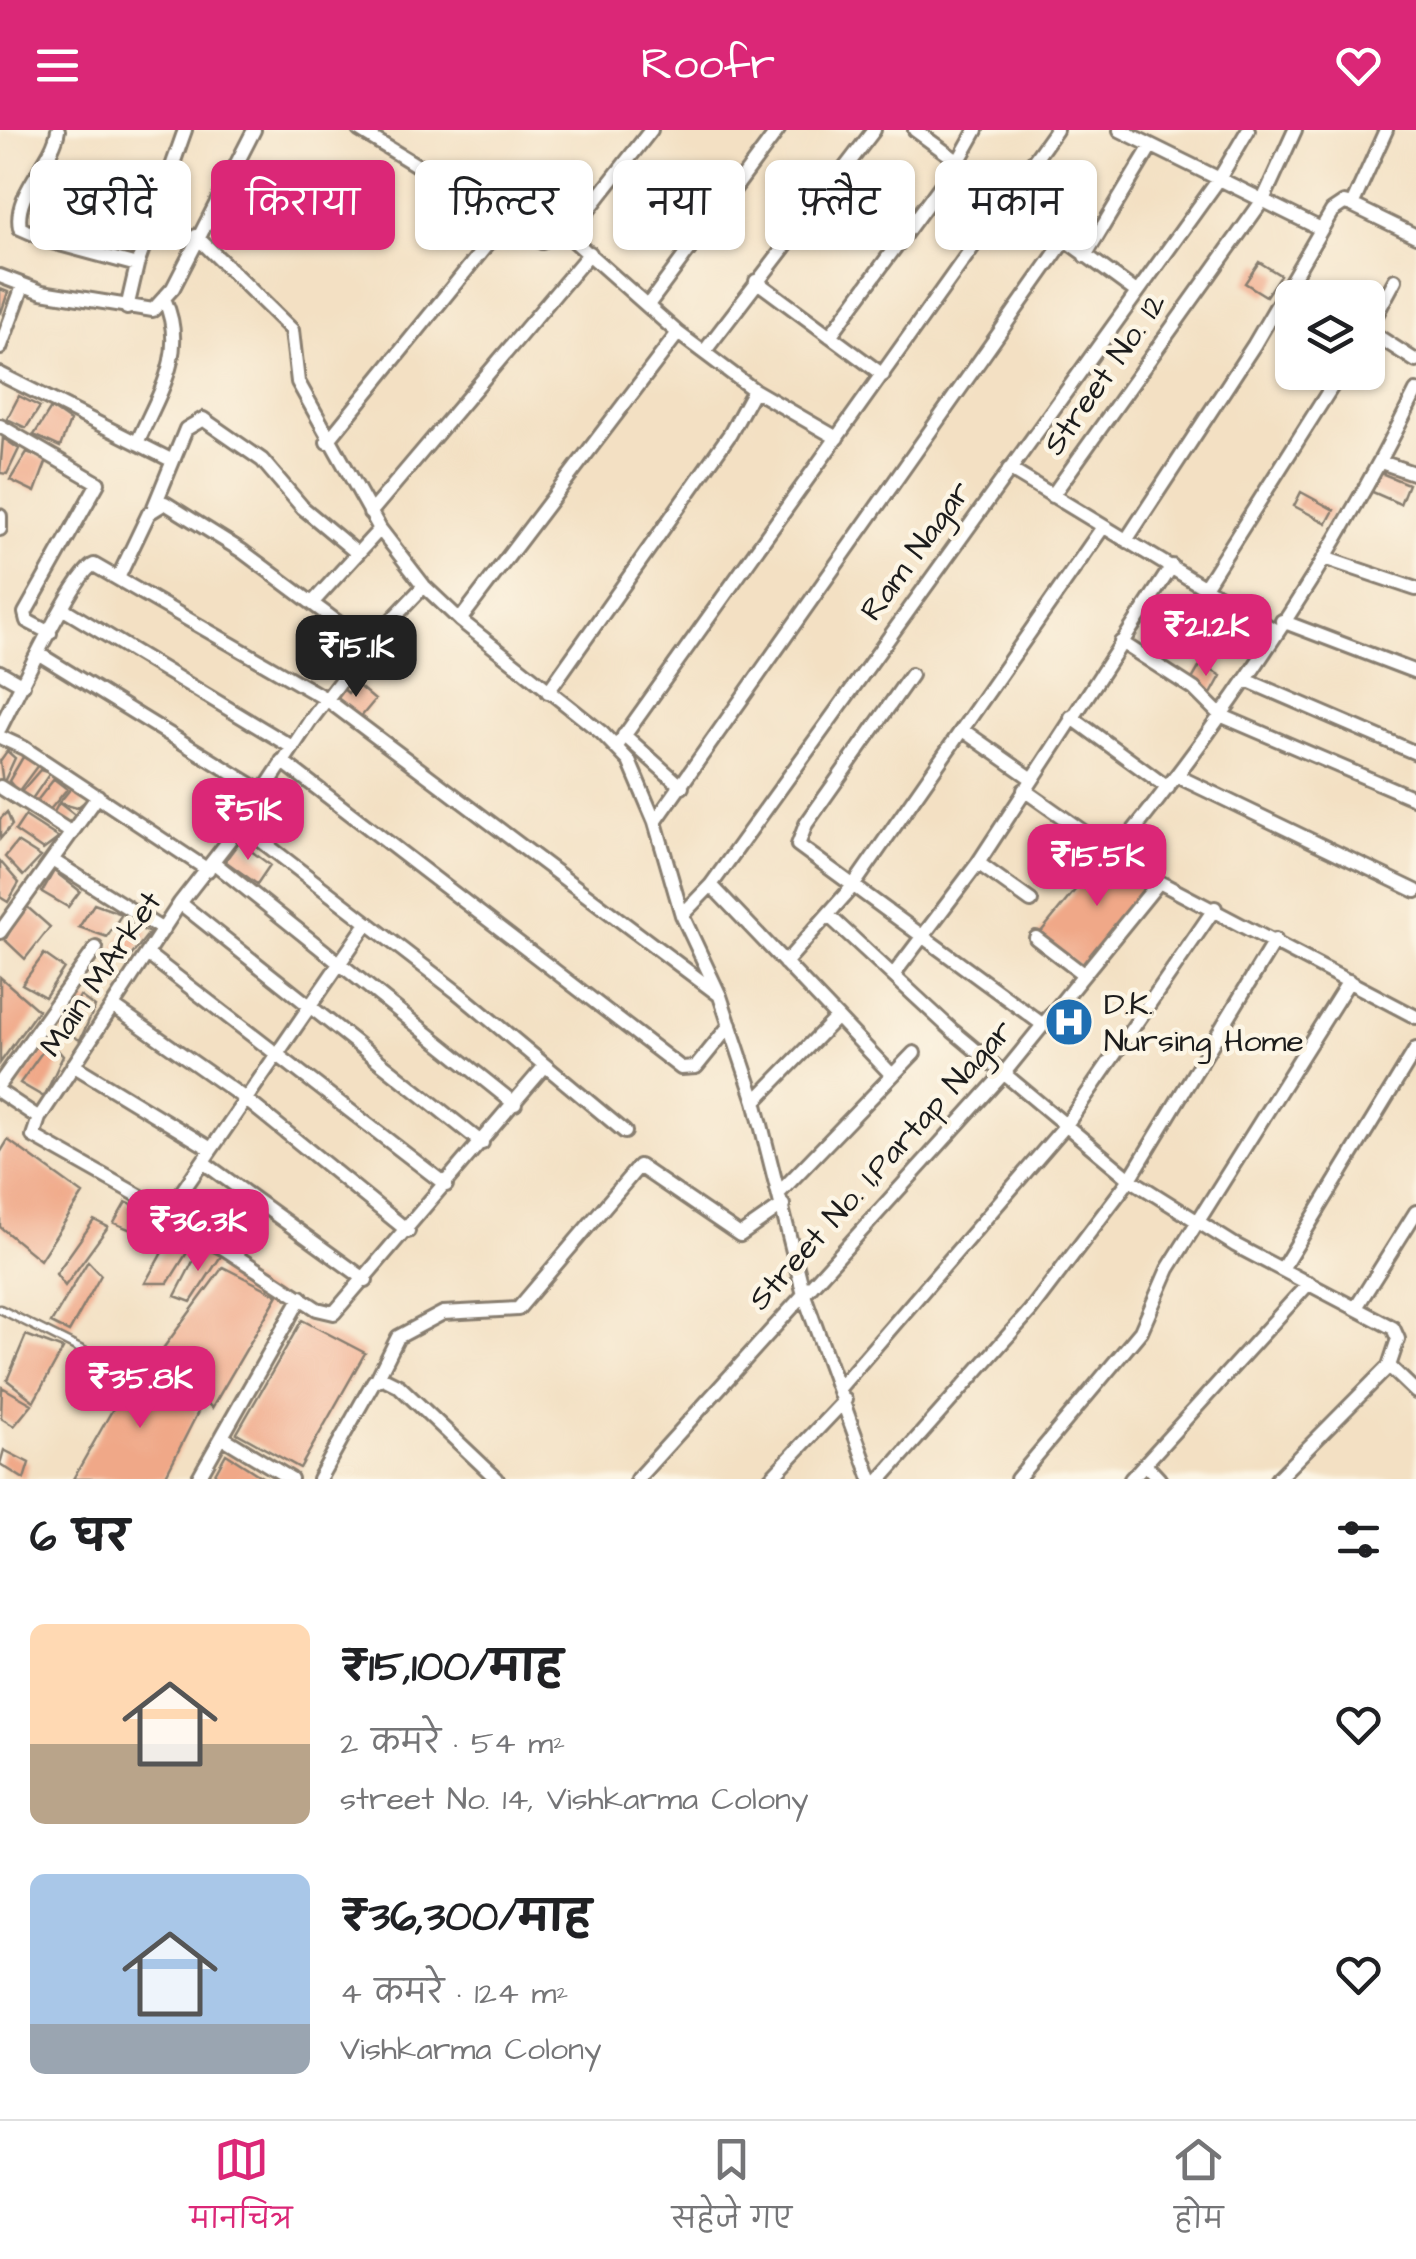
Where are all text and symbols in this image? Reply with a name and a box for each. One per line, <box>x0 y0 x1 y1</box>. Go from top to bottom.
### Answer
text: Roofr <box>641 34 775 96</box>
icon: menu <box>30 38 85 93</box>
icon: heart <box>1331 38 1386 93</box>
chip: खरीदें <box>30 160 191 250</box>
chip: किराया <box>211 160 395 250</box>
chip: फ़िल्टर <box>415 160 593 250</box>
chip: नया <box>613 160 745 250</box>
chip: फ़्लैट <box>765 160 915 250</box>
chip: मकान <box>935 160 1097 250</box>
map controls <box>1275 280 1385 390</box>
button: layers <box>1275 280 1385 390</box>
street label: Street No. 12 <box>1032 284 1178 464</box>
street label: Ram Nagar <box>850 471 982 630</box>
pin: ₹21.2K <box>1125 594 1287 679</box>
text: ₹21.2K <box>1163 604 1249 649</box>
pin: ₹15.1K <box>275 615 437 700</box>
text: ₹15.1K <box>318 625 394 670</box>
pin: ₹51K <box>189 778 307 863</box>
text: ₹51K <box>214 788 282 833</box>
pin: ₹15.5K <box>1016 824 1178 909</box>
text: ₹15.5K <box>1049 834 1145 879</box>
street label: Main MArket <box>29 882 173 1066</box>
place label: D.K. Nursing Home <box>1104 982 1304 1064</box>
hospital icon: D.K. Nursing Home <box>1043 996 1095 1048</box>
street label: Street No. 1,Partap Nagar <box>738 1009 1024 1320</box>
pin: ₹36.3K <box>117 1189 279 1274</box>
text: ₹36.3K <box>149 1199 247 1244</box>
pin: ₹35.8K <box>59 1346 221 1431</box>
text: ₹35.8K <box>87 1356 193 1401</box>
text: 6 घर <box>30 1509 129 1567</box>
icon: filters <box>1331 1512 1386 1567</box>
text: ₹15,100/माह <box>340 1639 563 1697</box>
icon: home <box>110 1664 230 1784</box>
icon: heart <box>1331 1697 1386 1752</box>
text: 2 कमरे · 54 m² <box>340 1721 565 1766</box>
text: street No. 14, Vishkarma Colony <box>340 1777 808 1822</box>
text: ₹36,300/माह <box>340 1889 591 1947</box>
icon: home <box>110 1914 230 2034</box>
icon: heart <box>1331 1947 1386 2002</box>
text: 4 कमरे · 124 m² <box>340 1971 568 2016</box>
text: Vishkarma Colony <box>340 2027 602 2072</box>
tab: मानचित्र <box>190 2132 292 2249</box>
tab: सहेजे गए <box>672 2132 792 2249</box>
tab: होम <box>1171 2132 1226 2249</box>

